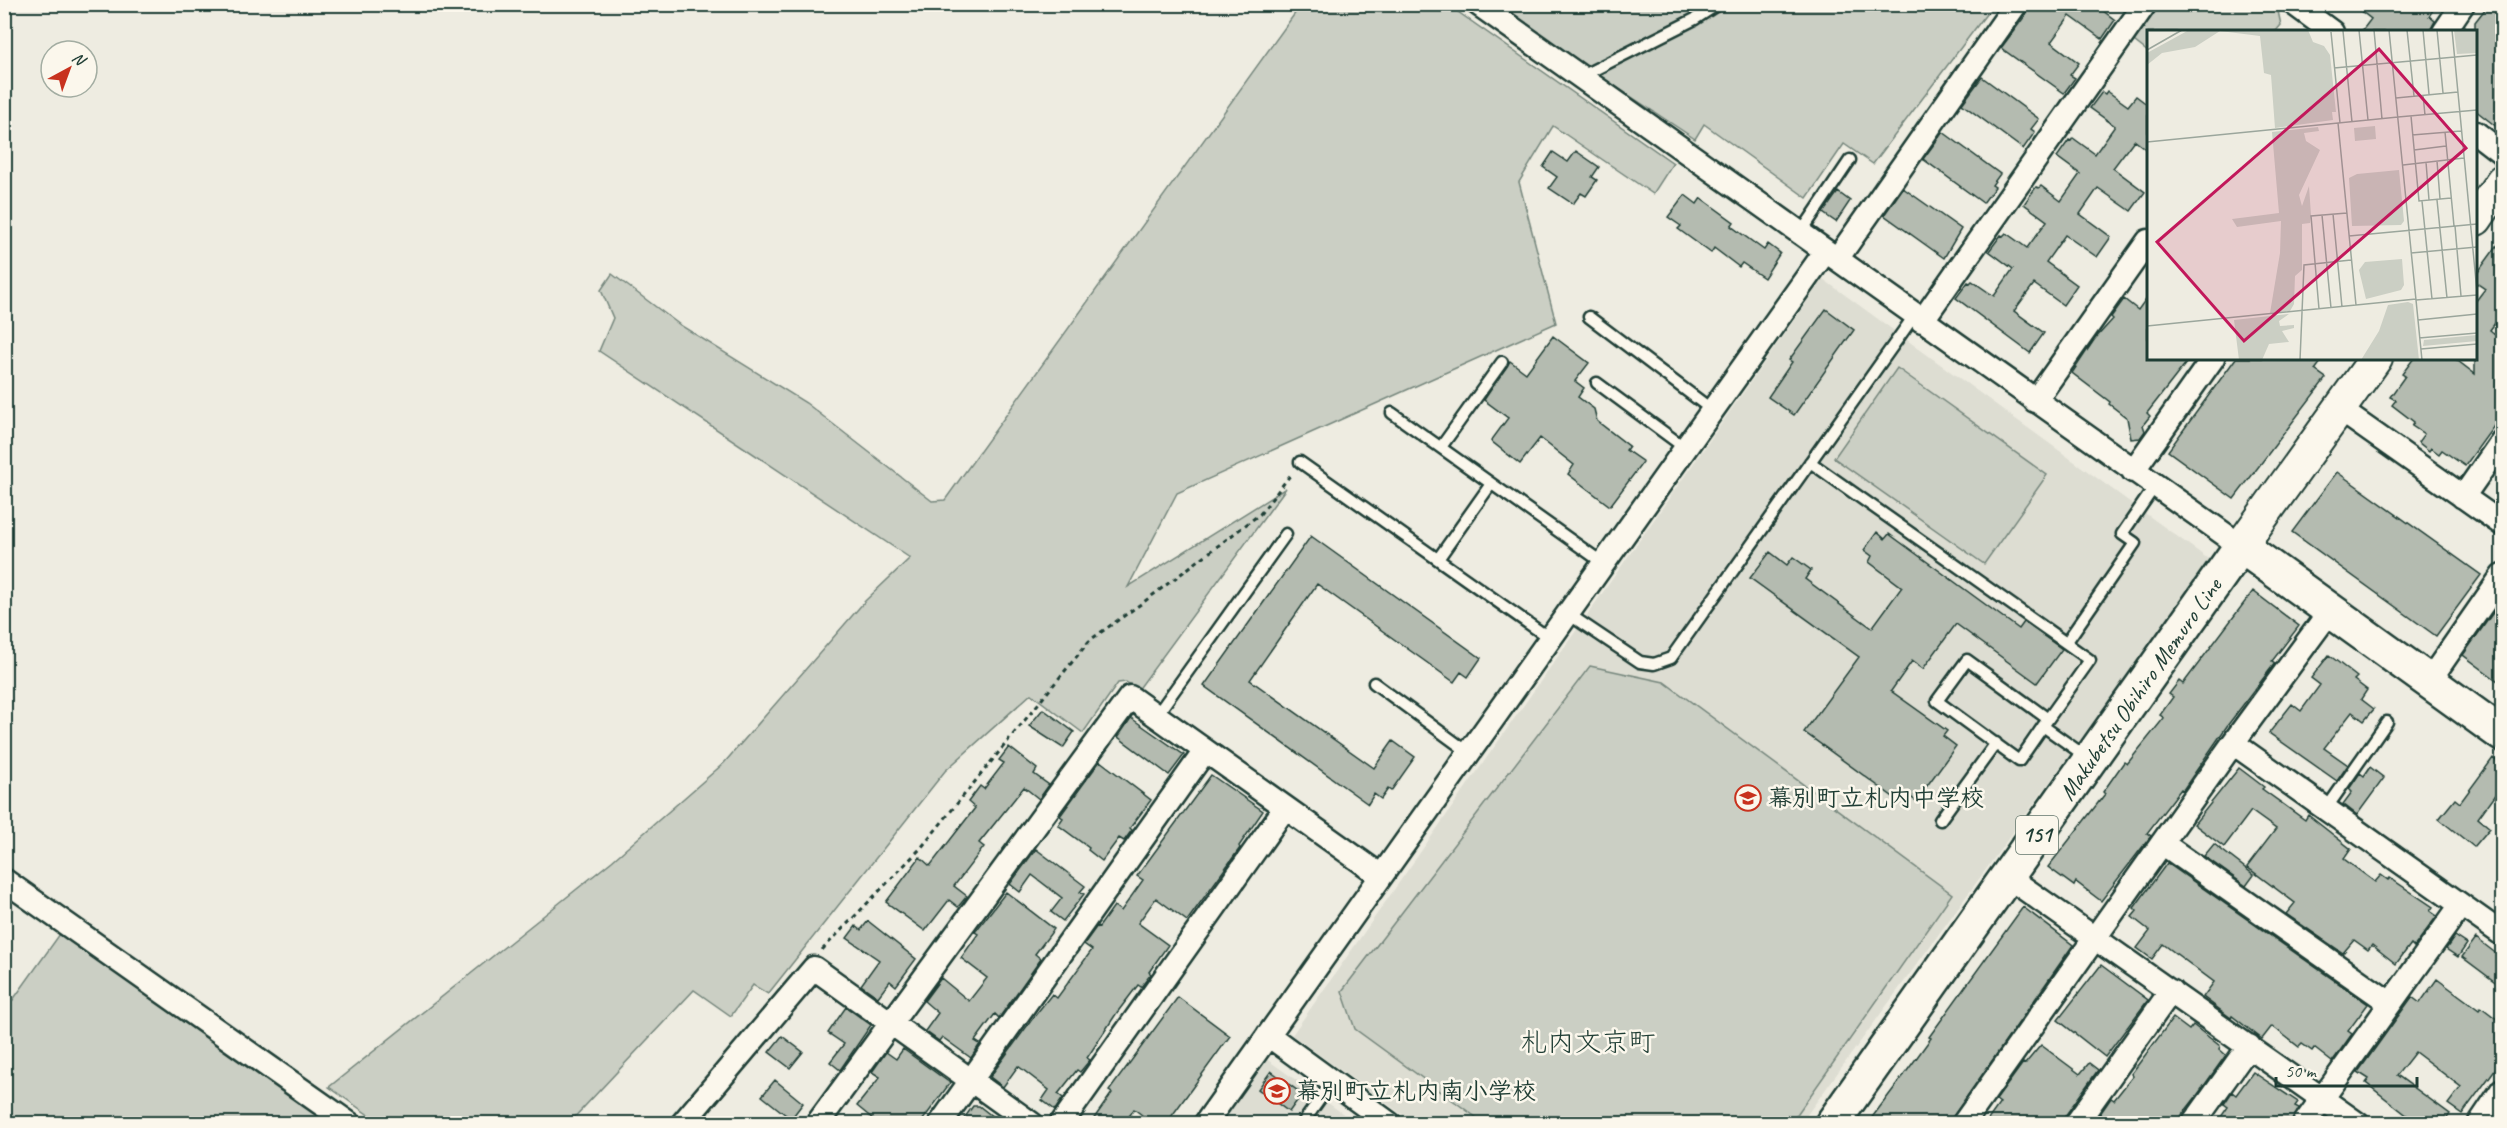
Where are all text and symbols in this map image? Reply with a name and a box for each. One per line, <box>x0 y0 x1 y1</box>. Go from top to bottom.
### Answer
inset map <box>2147 30 2477 360</box>
north arrow <box>39 39 99 99</box>
text: N <box>68 48 91 71</box>
street label: Makubetsu Obihiro Memuro Line <box>2052 570 2229 806</box>
school or university icon: 幕別町立札内中学校 <box>1733 783 1763 813</box>
place label: 幕別町立札内中学校 <box>1768 783 1984 813</box>
road number: 151 <box>2016 816 2058 854</box>
district label: 札内文京町 <box>1521 1025 1656 1059</box>
scale bar <box>2276 1050 2417 1088</box>
text: 50 m <box>2285 1060 2318 1082</box>
school or university icon: 幕別町立札内南小学校 <box>1262 1076 1292 1106</box>
place label: 幕別町立札内南小学校 <box>1296 1076 1536 1106</box>

